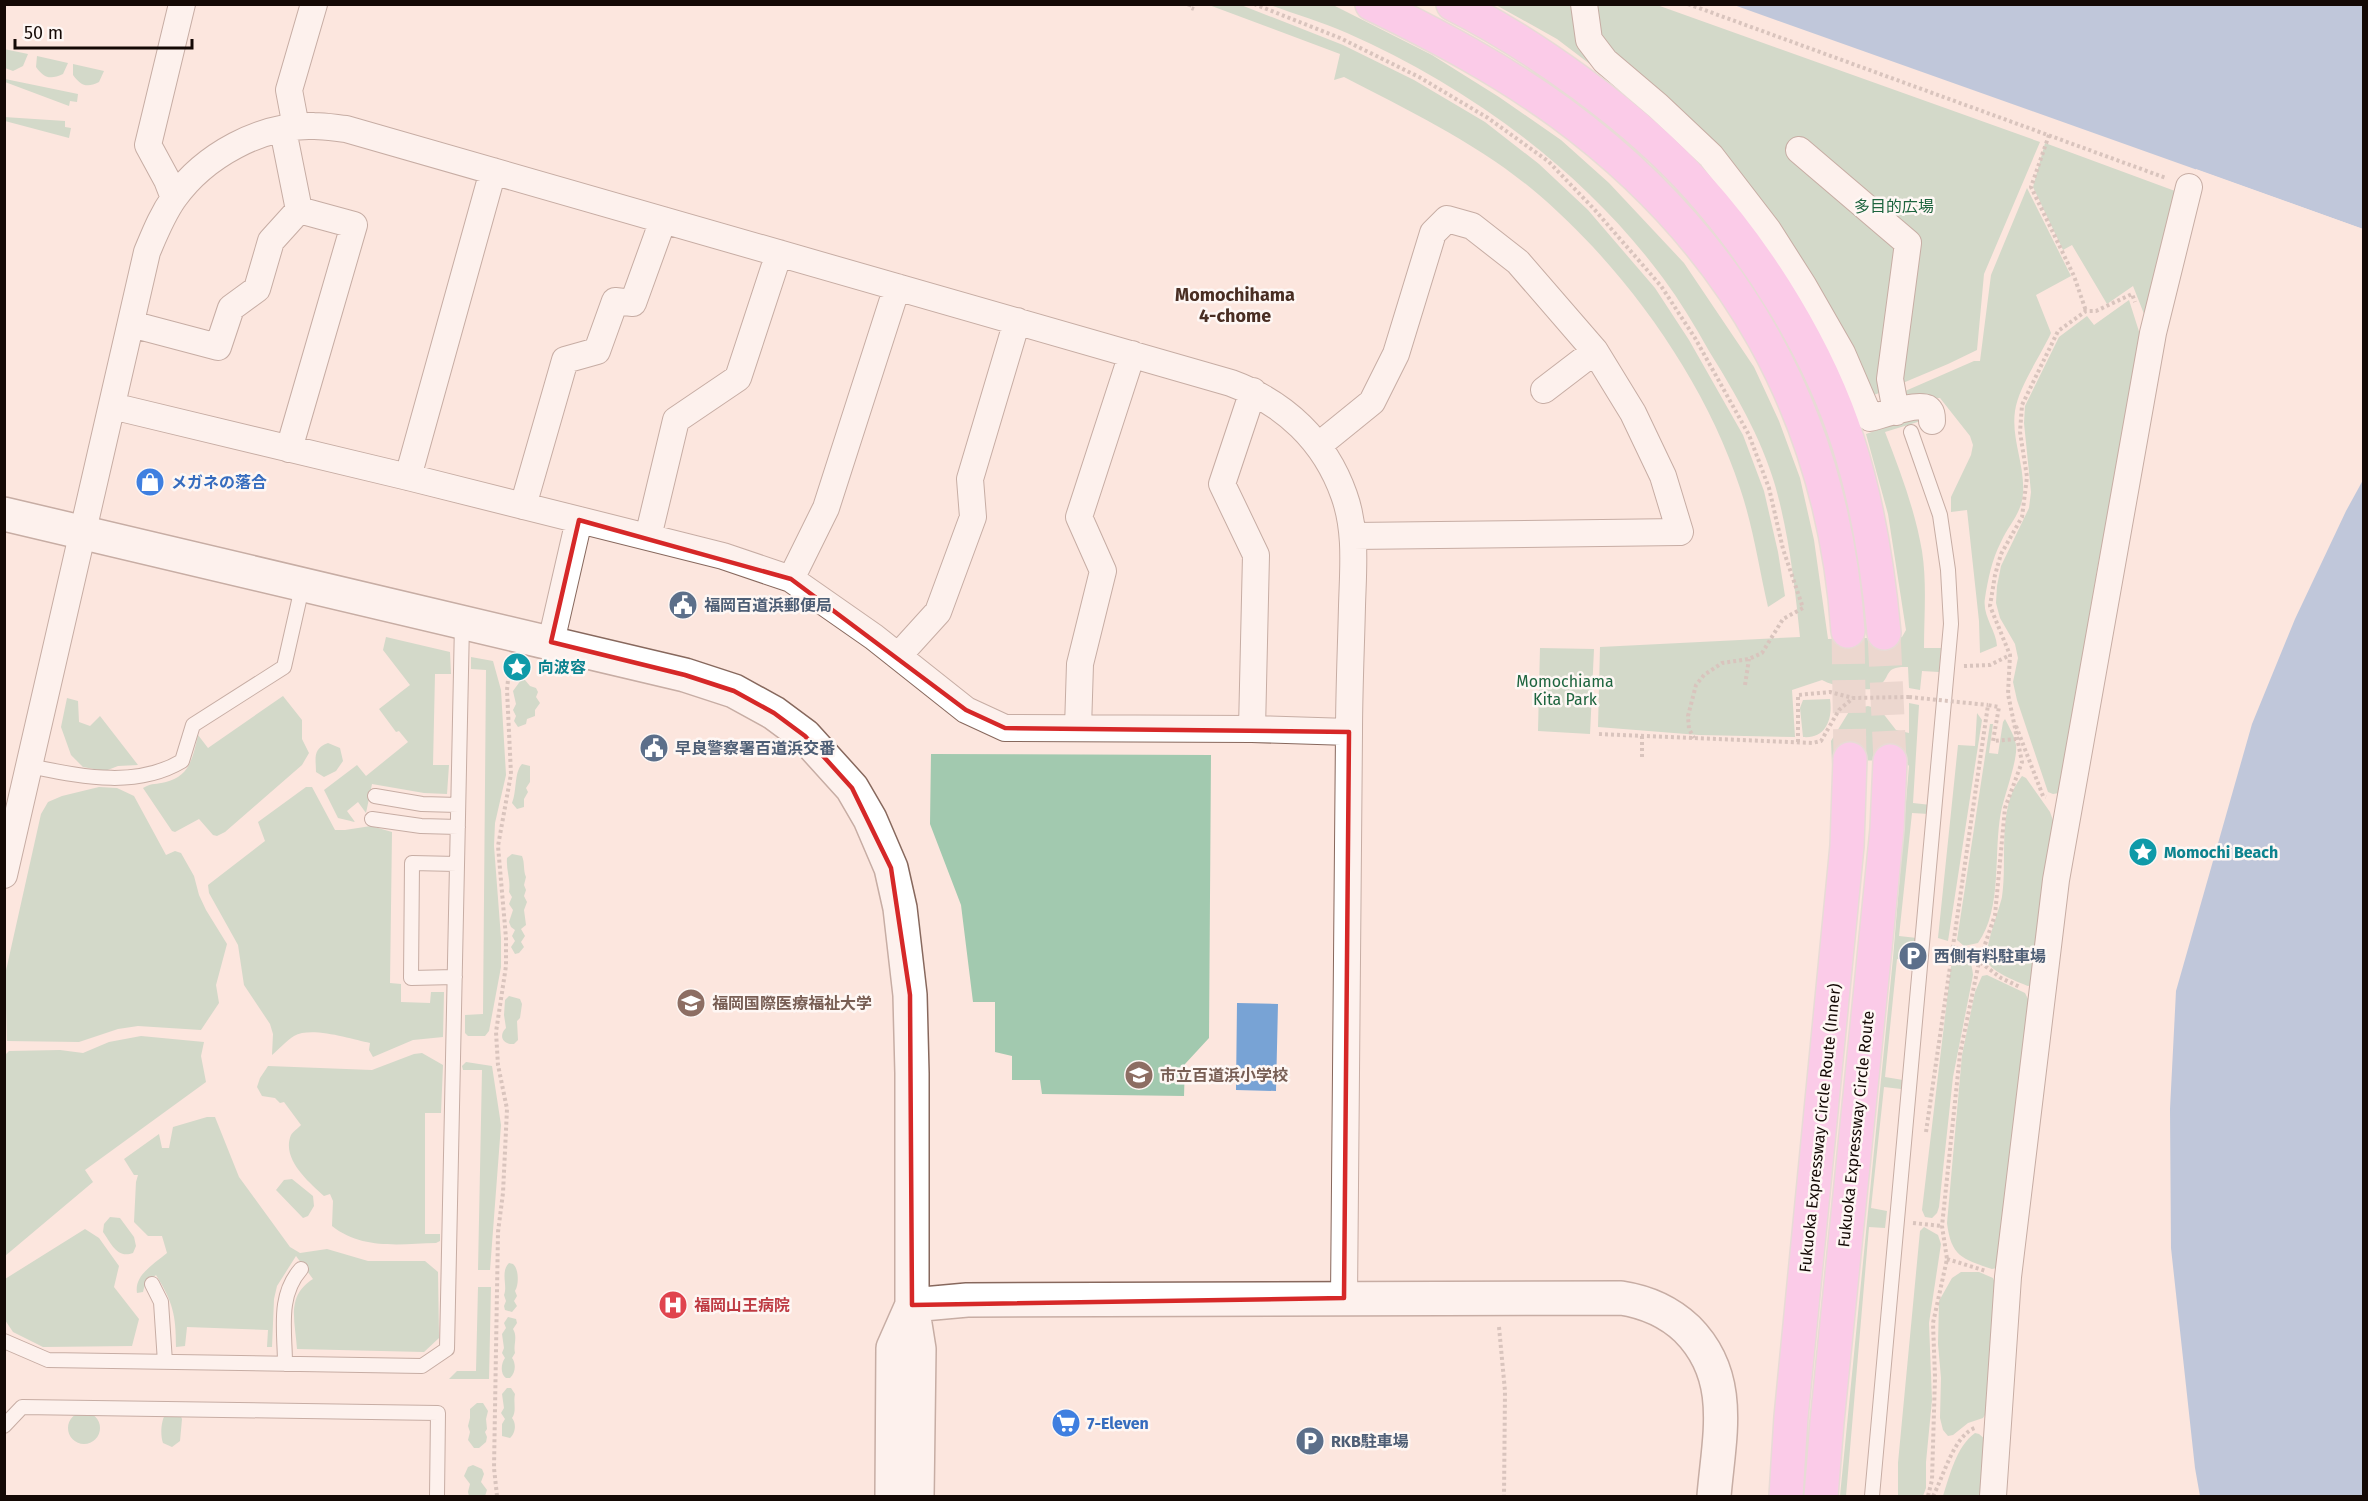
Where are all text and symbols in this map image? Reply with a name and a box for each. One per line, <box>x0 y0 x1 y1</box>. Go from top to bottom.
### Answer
scale bar <box>15 12 192 50</box>
text: 50 m <box>24 22 63 44</box>
park label: 多目的広場 <box>1854 197 1934 216</box>
district label: Momochihama 4-chome <box>1175 284 1295 327</box>
shop icon: メガネの落合 <box>134 466 166 498</box>
place label: メガネの落合 <box>171 473 267 492</box>
public building icon: 福岡百道浜郵便局 <box>667 589 699 621</box>
place label: 福岡百道浜郵便局 <box>704 596 832 615</box>
place icon: 向波容 <box>501 651 533 683</box>
place label: 向波容 <box>538 658 586 677</box>
park label: Momochiama Kita Park <box>1516 672 1614 709</box>
public building icon: 早良警察署百道浜交番 <box>638 732 670 764</box>
place label: 早良警察署百道浜交番 <box>675 739 835 758</box>
place icon: Momochi Beach <box>2127 836 2159 868</box>
place label: Momochi Beach <box>2164 843 2278 862</box>
parking icon: 西側有料駐車場 <box>1897 940 1929 972</box>
place label: 西側有料駐車場 <box>1934 947 2046 966</box>
street label: Fukuoka Expressway Circle Route (Inner) <box>1795 982 1845 1274</box>
school or university icon: 福岡国際医療福祉大学 <box>675 987 707 1019</box>
place label: 福岡国際医療福祉大学 <box>712 994 872 1013</box>
street label: Fukuoka Expressway Circle Route <box>1834 1010 1878 1248</box>
school or university icon: 市立百道浜小学校 <box>1123 1059 1155 1091</box>
place label: 市立百道浜小学校 <box>1160 1066 1288 1085</box>
hospital icon: 福岡山王病院 <box>657 1289 689 1321</box>
place label: 福岡山王病院 <box>694 1296 790 1315</box>
supermarket icon: 7-Eleven <box>1050 1407 1082 1439</box>
place label: 7-Eleven <box>1087 1414 1149 1433</box>
parking icon: RKB駐車場 <box>1294 1425 1326 1457</box>
place label: RKB駐車場 <box>1331 1432 1409 1451</box>

